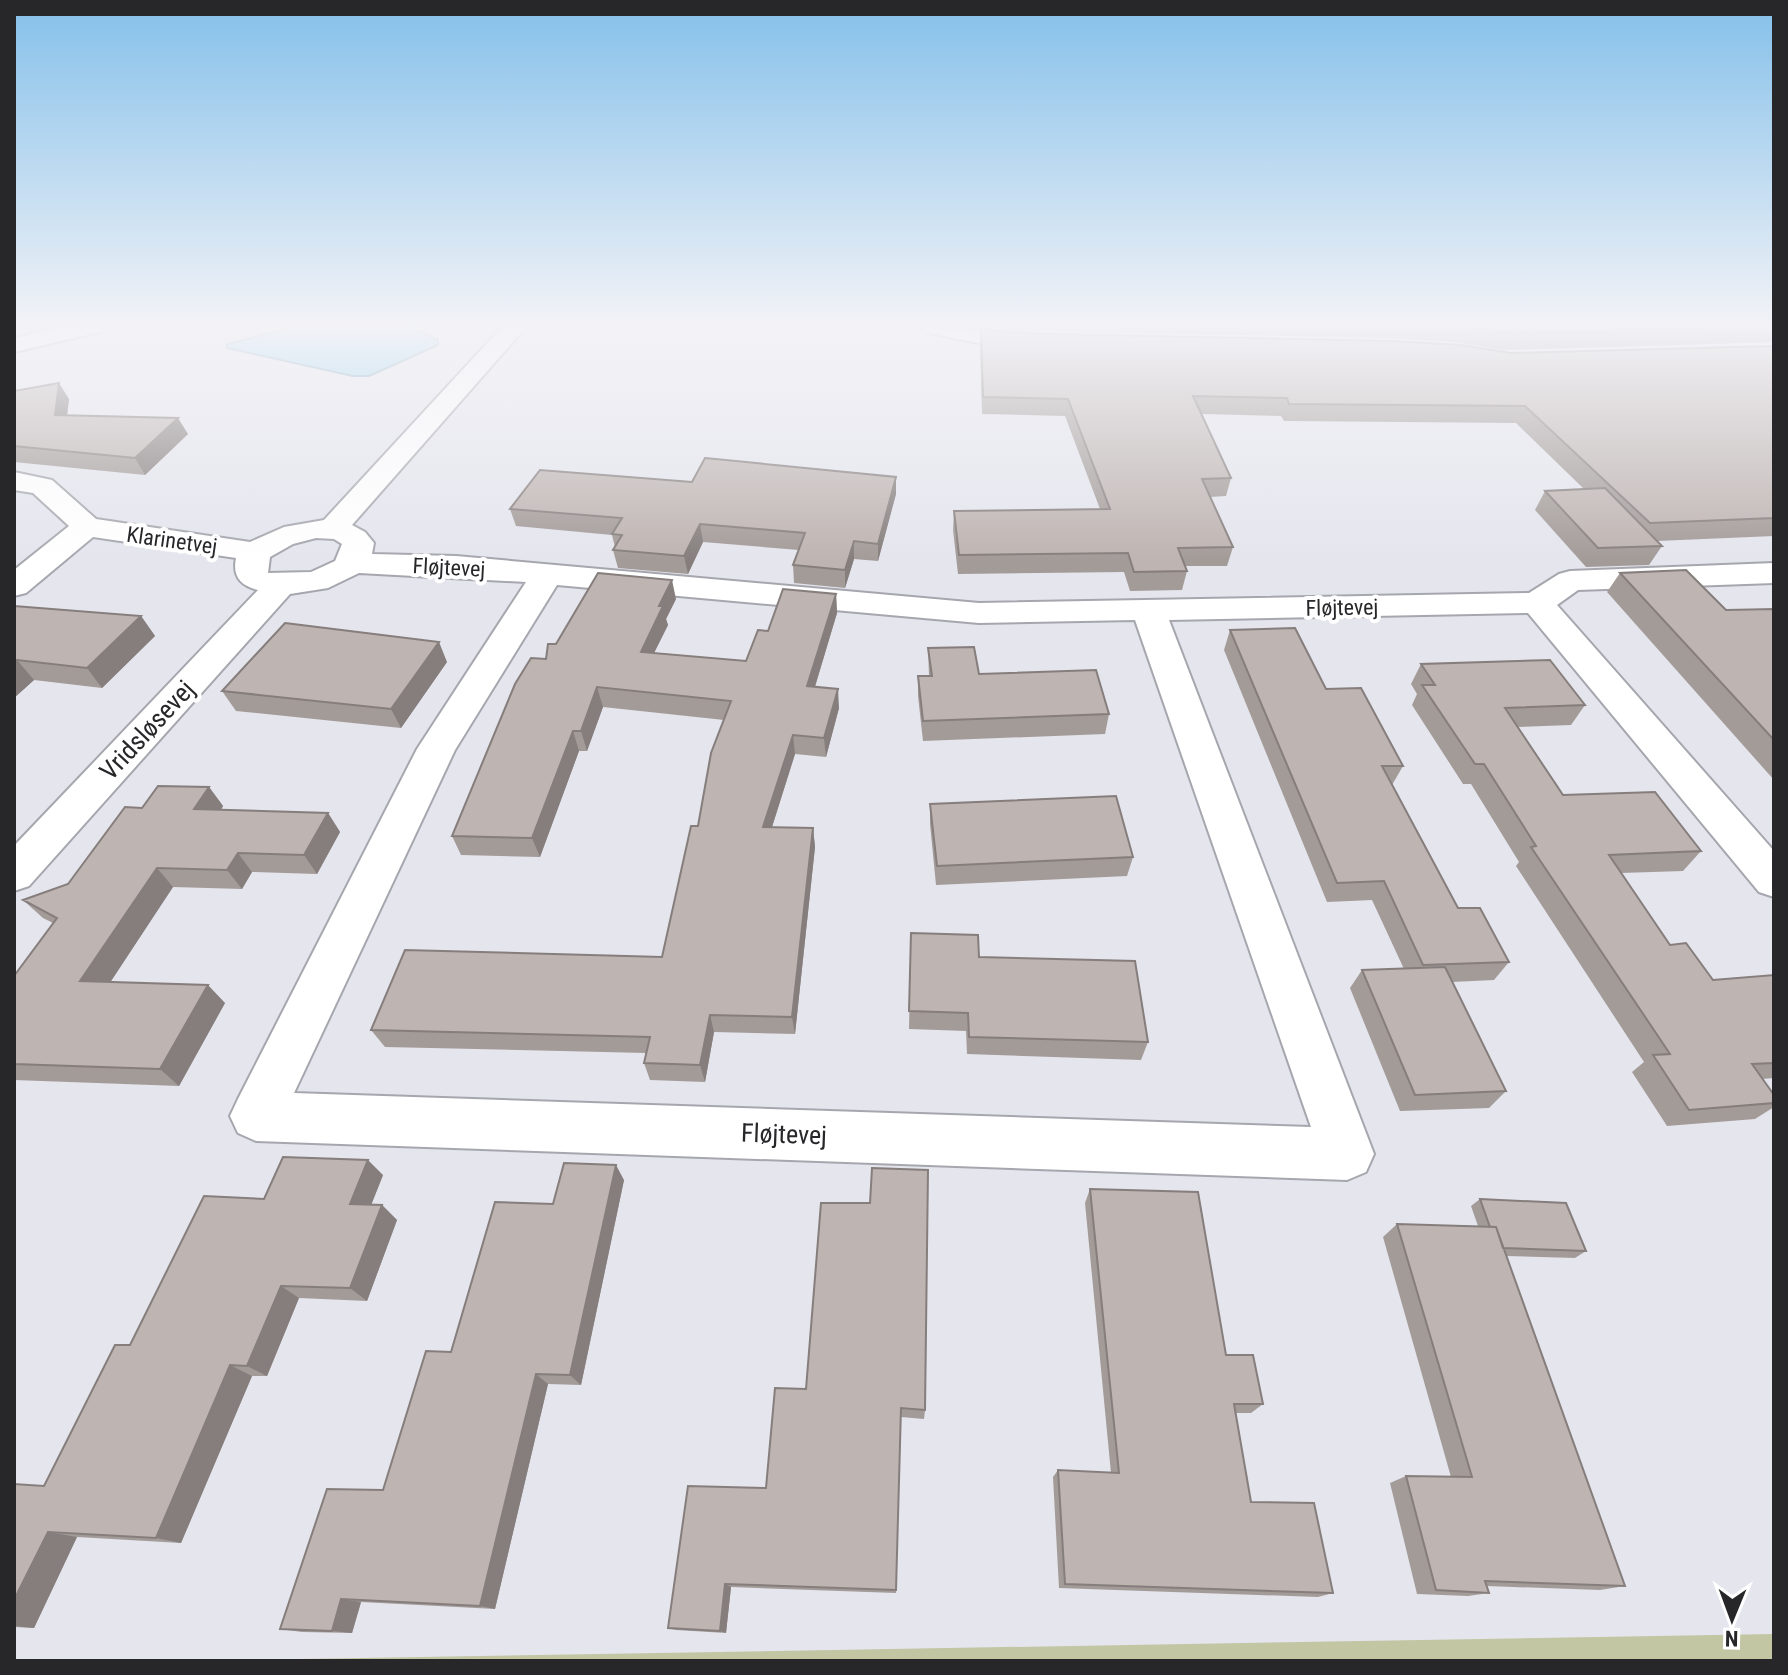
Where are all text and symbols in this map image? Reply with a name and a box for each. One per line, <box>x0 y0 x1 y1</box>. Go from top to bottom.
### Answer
street label: Klarinetvej <box>125 522 219 559</box>
street label: Fløjtevej <box>412 553 486 582</box>
street label: Fløjtevej <box>1305 594 1379 621</box>
street label: Vridsløsevej <box>94 674 200 786</box>
street label: Fløjtevej <box>741 1118 827 1150</box>
north arrow <box>1692 1579 1772 1659</box>
text: N <box>1725 1626 1739 1651</box>

